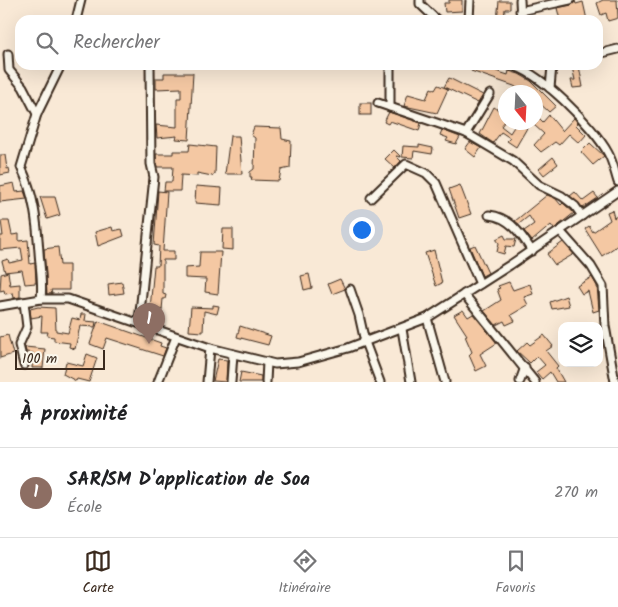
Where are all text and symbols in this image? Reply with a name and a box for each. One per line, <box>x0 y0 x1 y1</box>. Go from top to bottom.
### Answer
search box <box>15 15 603 70</box>
text: Rechercher <box>73 28 160 58</box>
icon: search <box>33 29 61 57</box>
north arrow <box>498 85 543 130</box>
your location <box>349 217 375 243</box>
pin: 1 <box>133 303 165 344</box>
map controls <box>558 322 603 367</box>
button: layers <box>558 322 603 367</box>
scale bar <box>15 347 105 370</box>
text: 100 m <box>22 348 57 370</box>
text: À proximité <box>20 398 127 431</box>
text: SAR/SM D'application de Soa <box>67 465 310 495</box>
text: 1 <box>34 480 38 505</box>
text: 270 m <box>554 480 598 505</box>
text: École <box>67 495 102 520</box>
tab: Carte <box>82 547 114 599</box>
tab: Itinéraire <box>279 547 331 599</box>
tab: Favoris <box>496 547 536 599</box>

